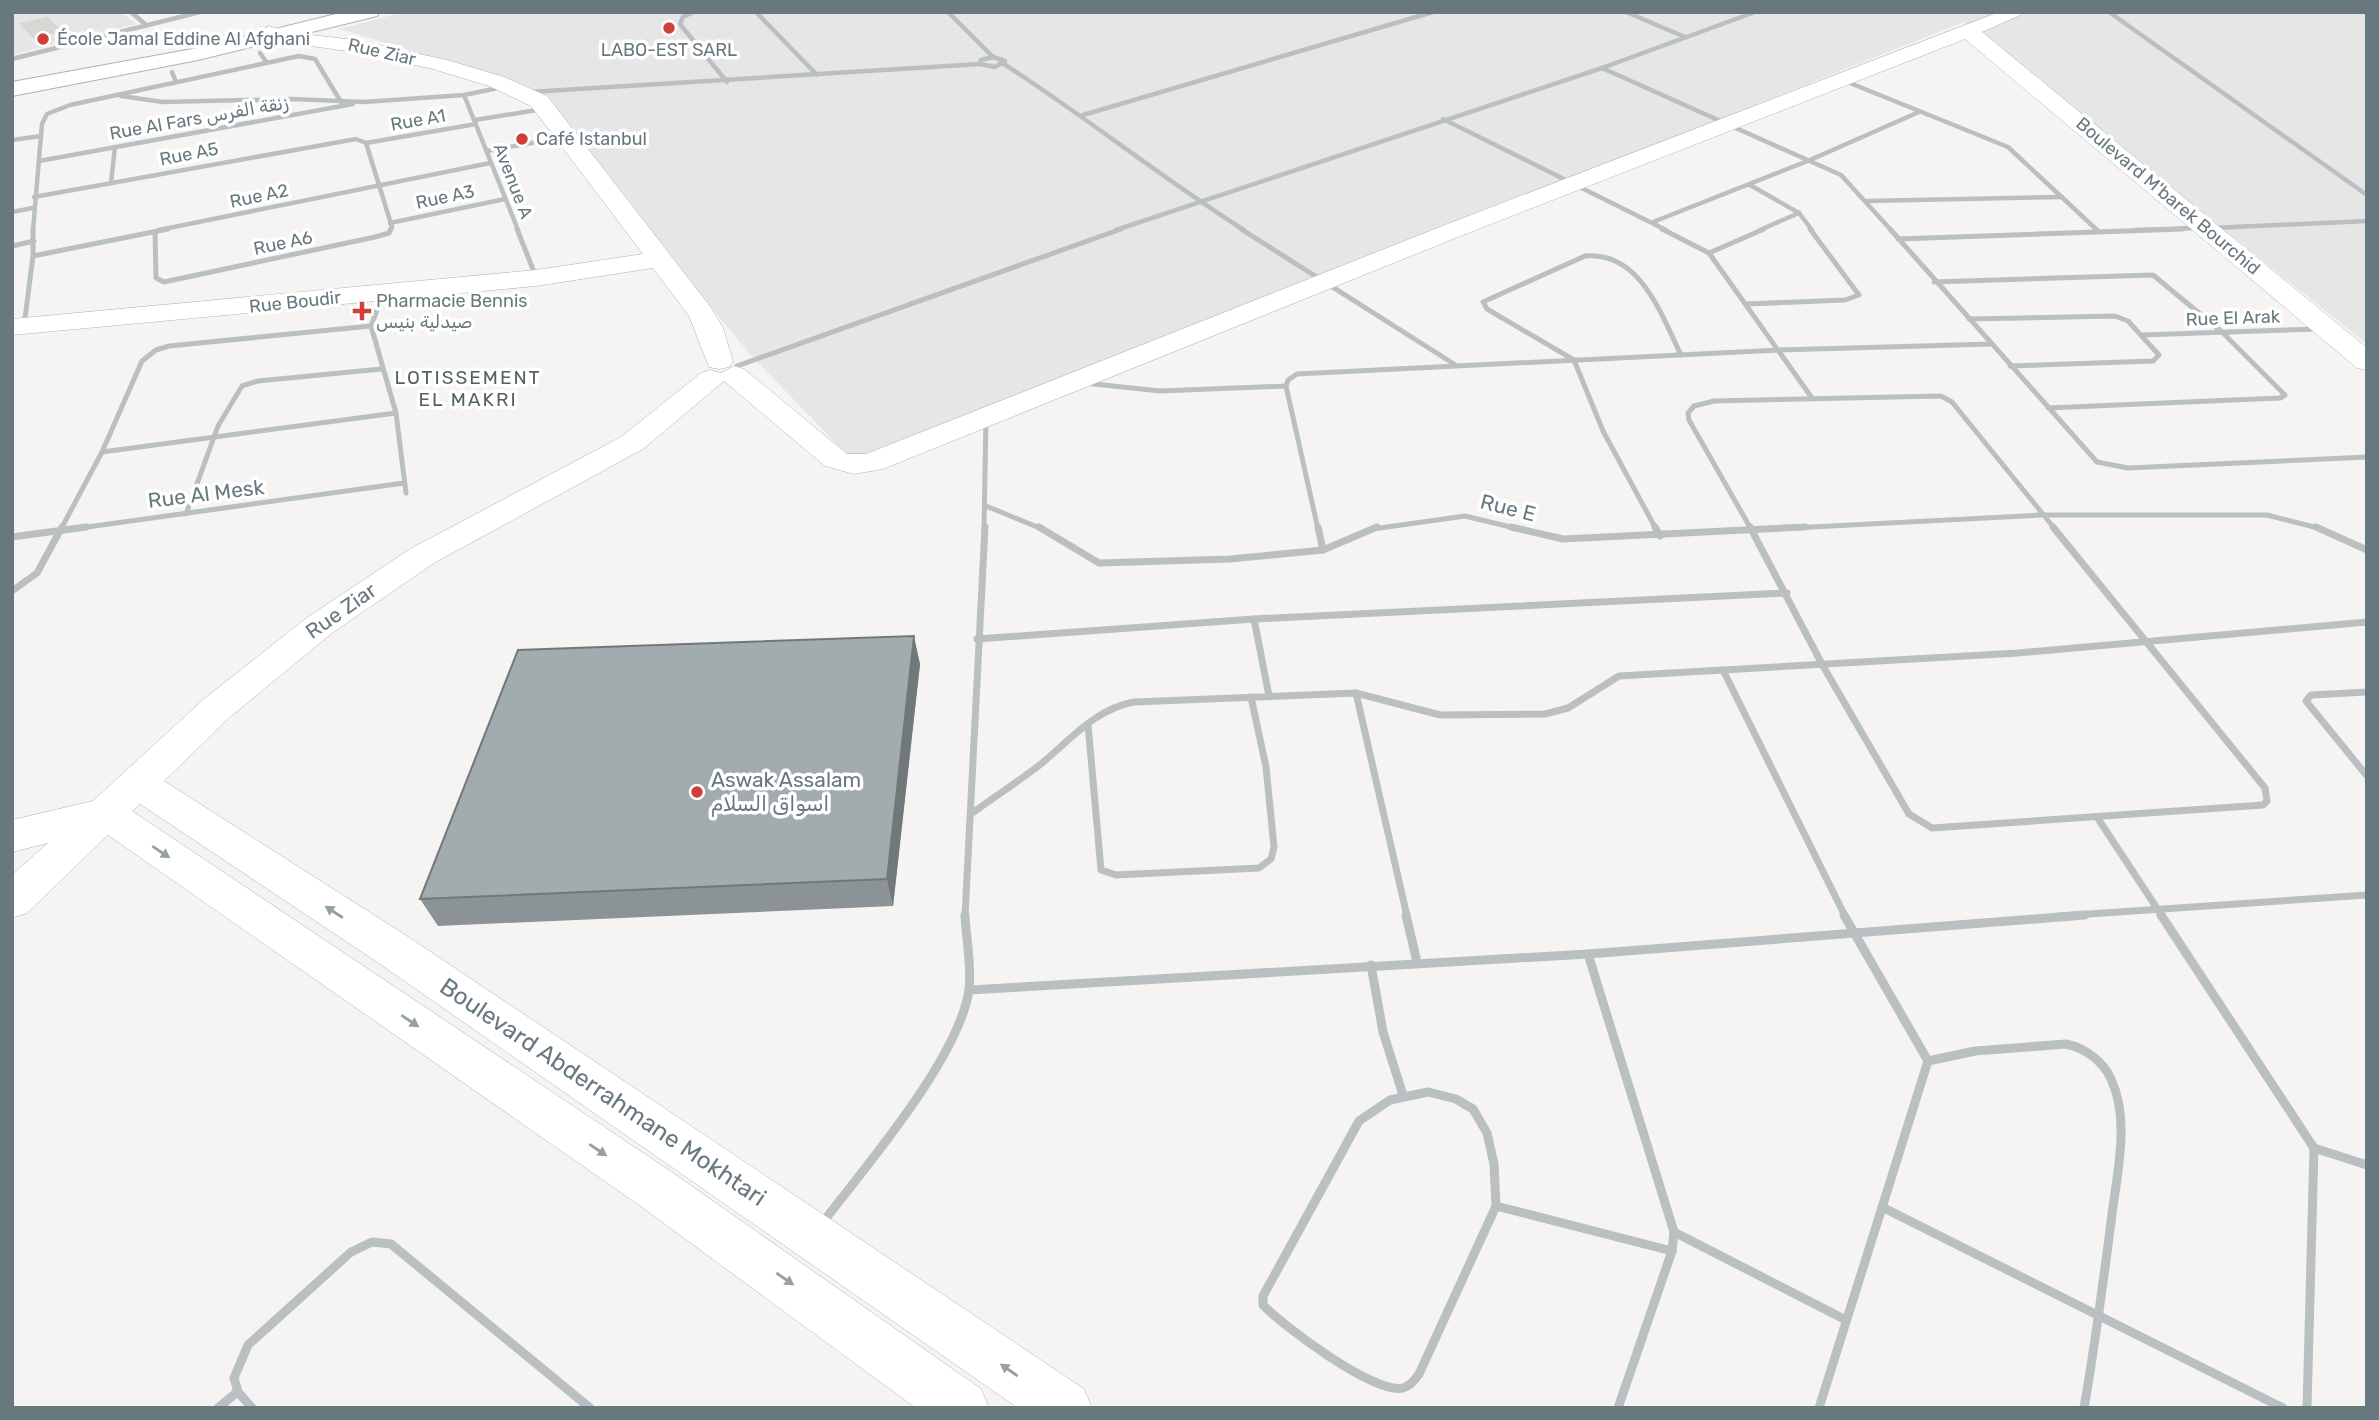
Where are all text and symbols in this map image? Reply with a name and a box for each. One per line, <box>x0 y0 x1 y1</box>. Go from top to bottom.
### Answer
marker: LABO-EST SARL <box>661 20 677 36</box>
place label: École Jamal Eddine Al Afghani <box>57 28 310 50</box>
marker: École Jamal Eddine Al Afghani <box>35 31 51 47</box>
street label: Rue Ziar <box>346 34 418 71</box>
place label: LABO-EST SARL <box>601 39 737 61</box>
street label: Rue Al Fars زنقة الفرس <box>108 91 290 145</box>
street label: Rue A1 <box>389 104 447 136</box>
street label: Boulevard M'barek Bourchid <box>2071 112 2265 280</box>
place label: Café Istanbul <box>536 128 647 150</box>
marker: Café Istanbul <box>514 131 530 147</box>
street label: Rue A5 <box>158 138 220 170</box>
street label: Avenue A <box>489 140 537 222</box>
street label: Rue A2 <box>228 179 290 213</box>
street label: Rue A3 <box>414 180 476 214</box>
street label: Rue A6 <box>252 226 315 260</box>
street label: Rue Boudir <box>248 286 342 318</box>
place label: Pharmacie Bennis صيدلية بنيس <box>376 290 527 333</box>
marker: Pharmacie Bennis صيدلية بنيس <box>354 303 370 319</box>
street label: Rue El Arak <box>2185 305 2281 331</box>
district label: LOTISSEMENT EL MAKRI <box>394 366 542 411</box>
street label: Rue Al Mesk <box>146 474 266 513</box>
street label: Rue E <box>1478 489 1538 526</box>
street label: Rue Ziar <box>301 577 381 644</box>
place label: Aswak Assalam اسواق السلام <box>711 767 861 817</box>
marker: Aswak Assalam اسواق السلام <box>689 784 705 800</box>
one-way arrow <box>152 845 170 859</box>
one-way arrow <box>324 905 344 918</box>
street label: Boulevard Abderrahmane Mokhtari <box>435 972 771 1212</box>
one-way arrow <box>401 1014 419 1028</box>
one-way arrow <box>588 1143 608 1156</box>
one-way arrow <box>776 1272 794 1286</box>
one-way arrow <box>1000 1363 1018 1377</box>

